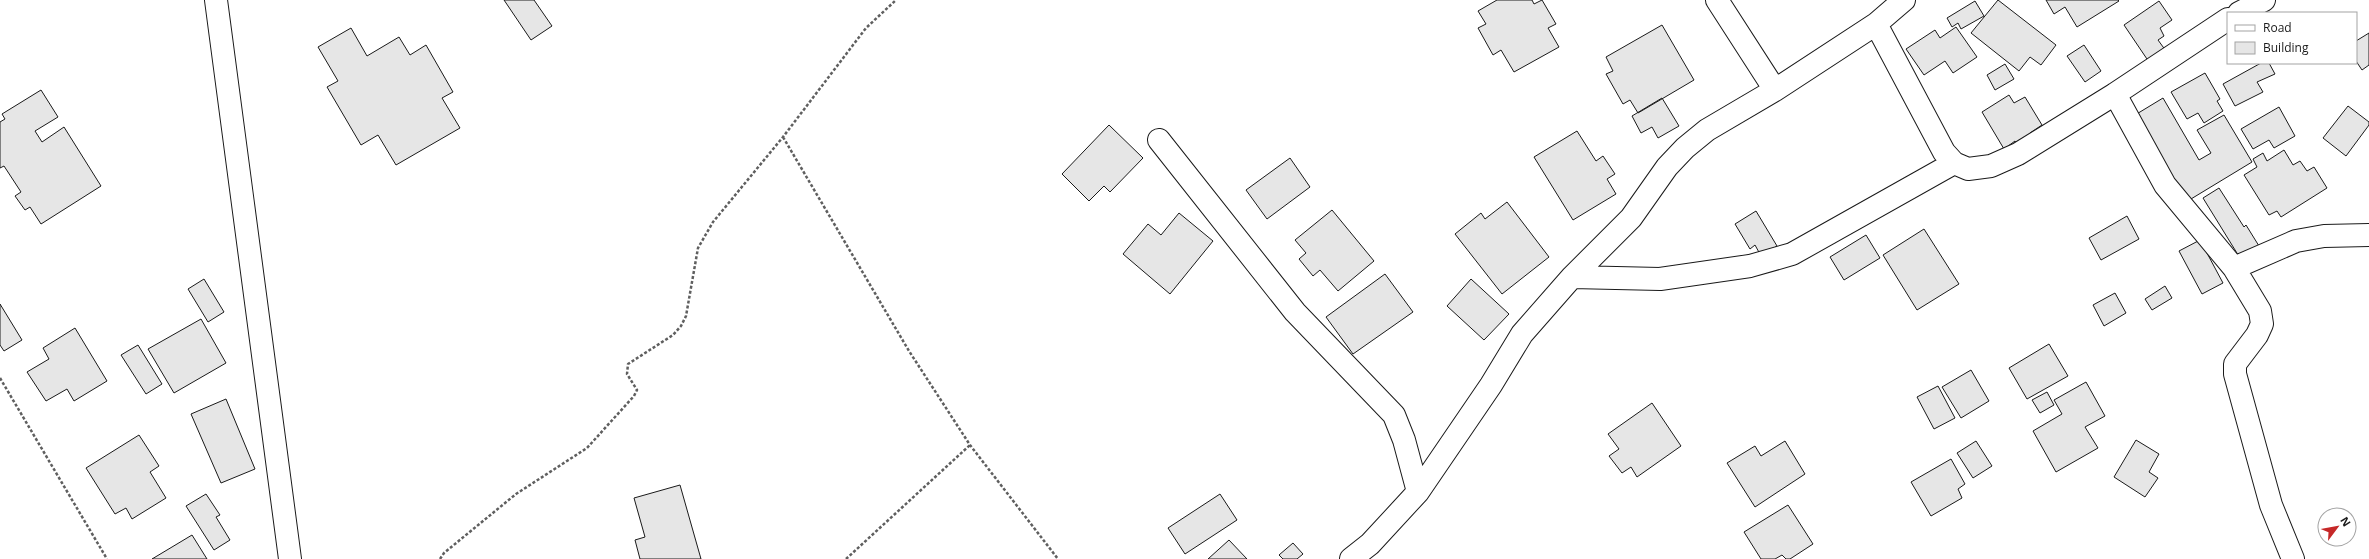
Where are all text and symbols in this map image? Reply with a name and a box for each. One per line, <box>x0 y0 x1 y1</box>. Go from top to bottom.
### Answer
legend <box>2227 12 2357 64</box>
text: Road <box>2263 19 2292 36</box>
text: Building <box>2263 39 2309 56</box>
north arrow <box>2317 507 2357 547</box>
text: N <box>2337 514 2355 529</box>

